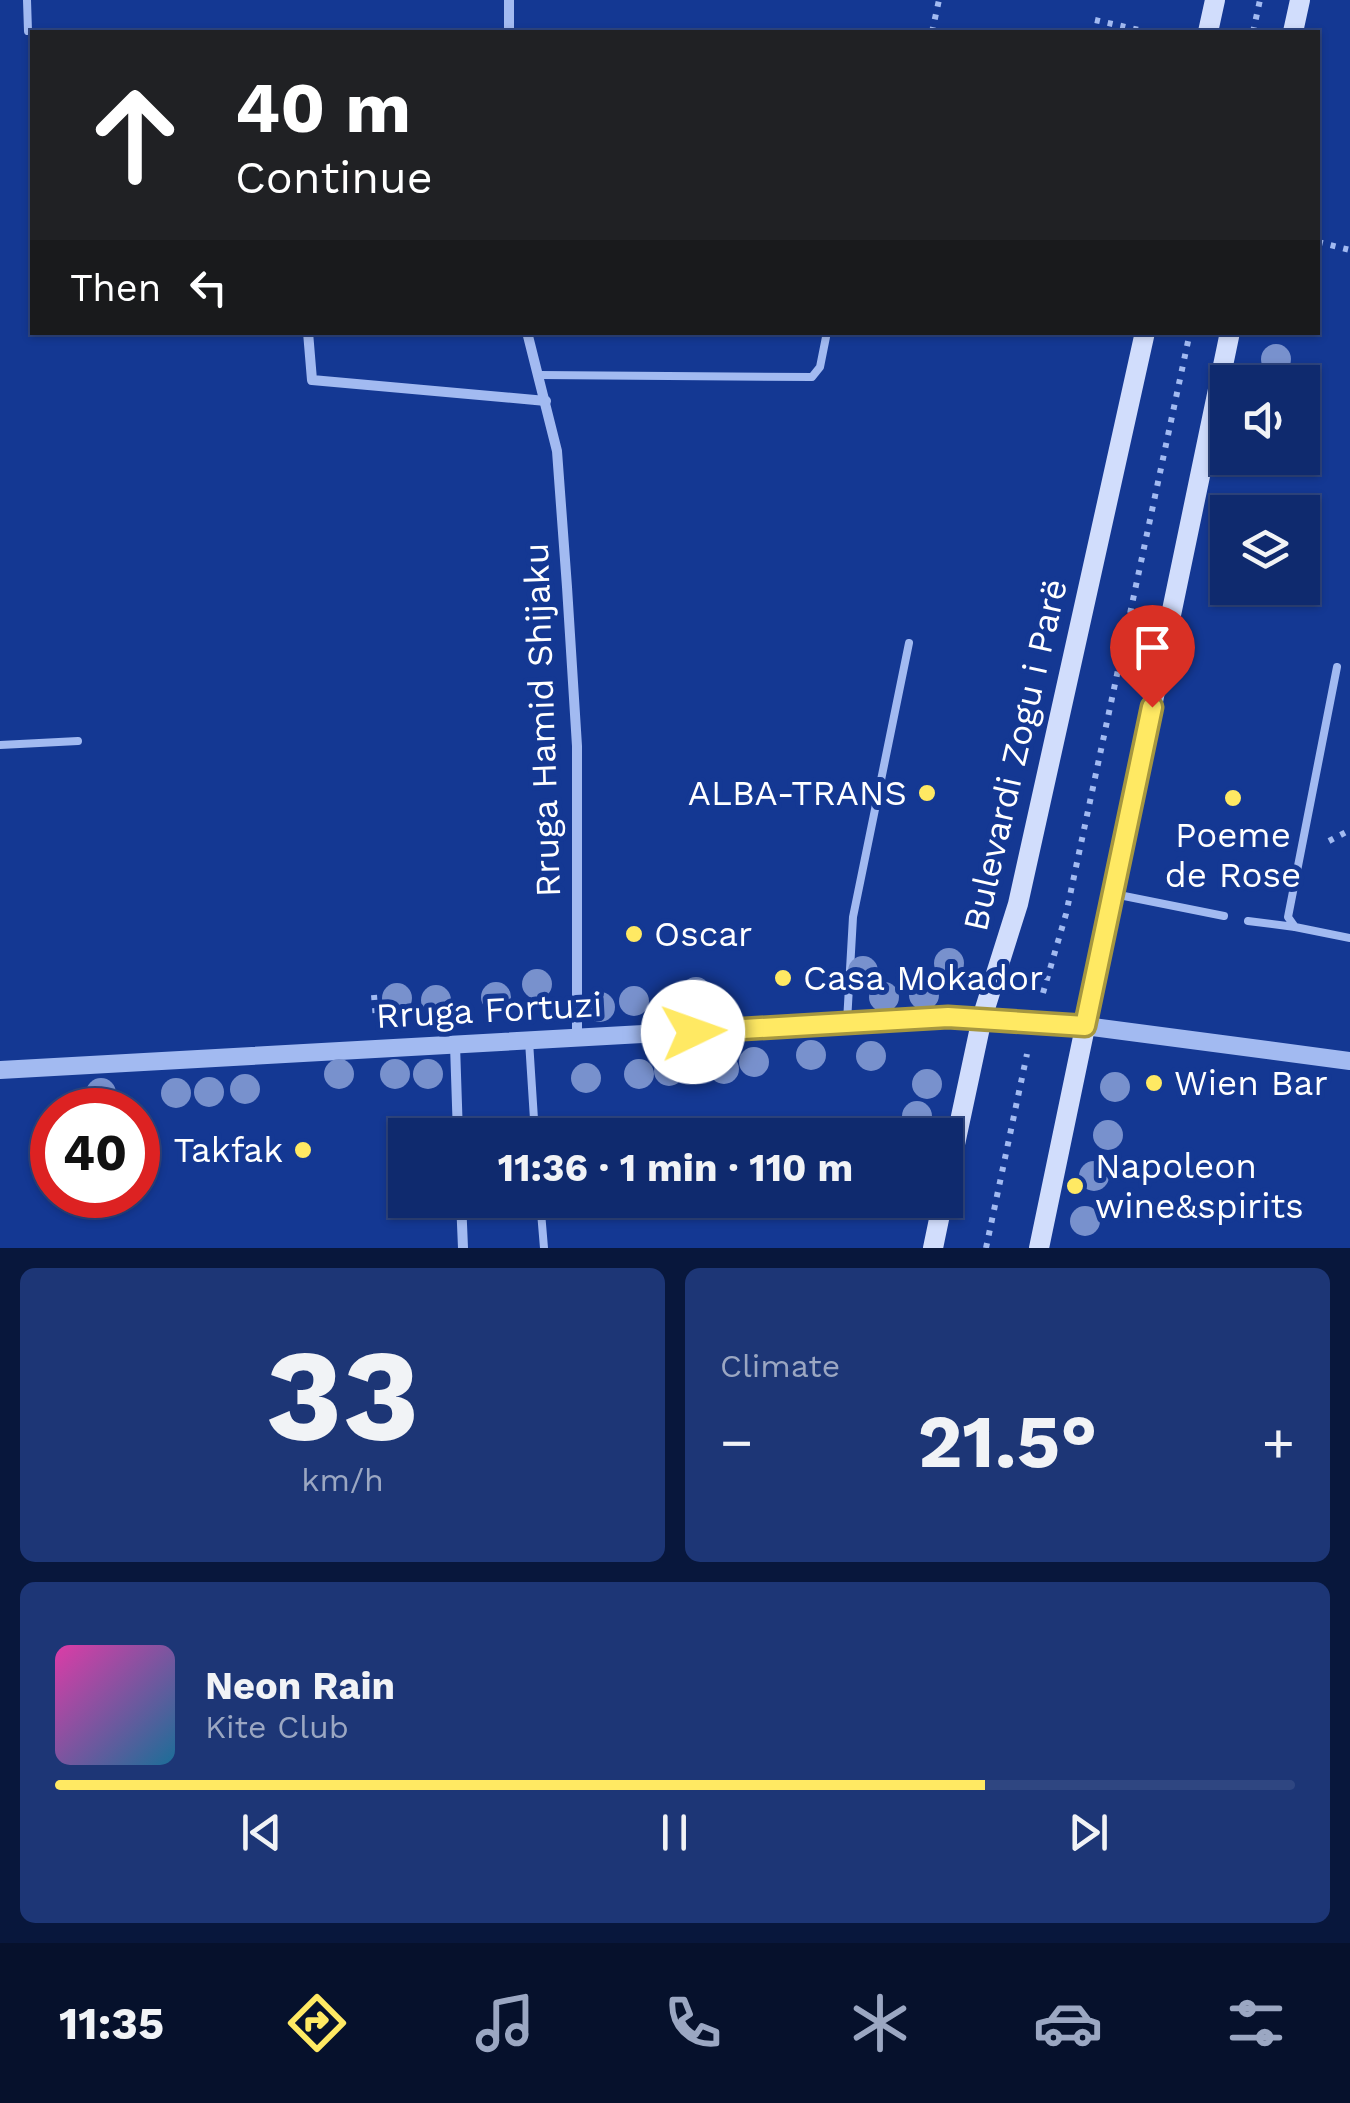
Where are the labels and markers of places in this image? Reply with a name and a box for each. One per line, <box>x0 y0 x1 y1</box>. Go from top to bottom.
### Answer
pin <box>1110 605 1195 708</box>
place label: ALBA-TRANS <box>688 772 907 814</box>
marker: ALBA-TRANS <box>916 782 938 804</box>
marker: Poeme de Rose <box>1222 787 1244 809</box>
place label: Poeme de Rose <box>1165 814 1301 896</box>
place label: Oscar <box>654 913 752 955</box>
marker: Oscar <box>623 923 645 945</box>
place label: Casa Mokador <box>803 957 1043 999</box>
marker: Casa Mokador <box>772 967 794 989</box>
place label: Wien Bar <box>1174 1062 1328 1104</box>
marker: Wien Bar <box>1143 1072 1165 1094</box>
place label: Takfak <box>173 1129 283 1171</box>
marker: Takfak <box>292 1139 314 1161</box>
place label: Napoleon wine&spirits <box>1095 1145 1304 1227</box>
marker: Napoleon wine&spirits <box>1064 1175 1086 1197</box>

